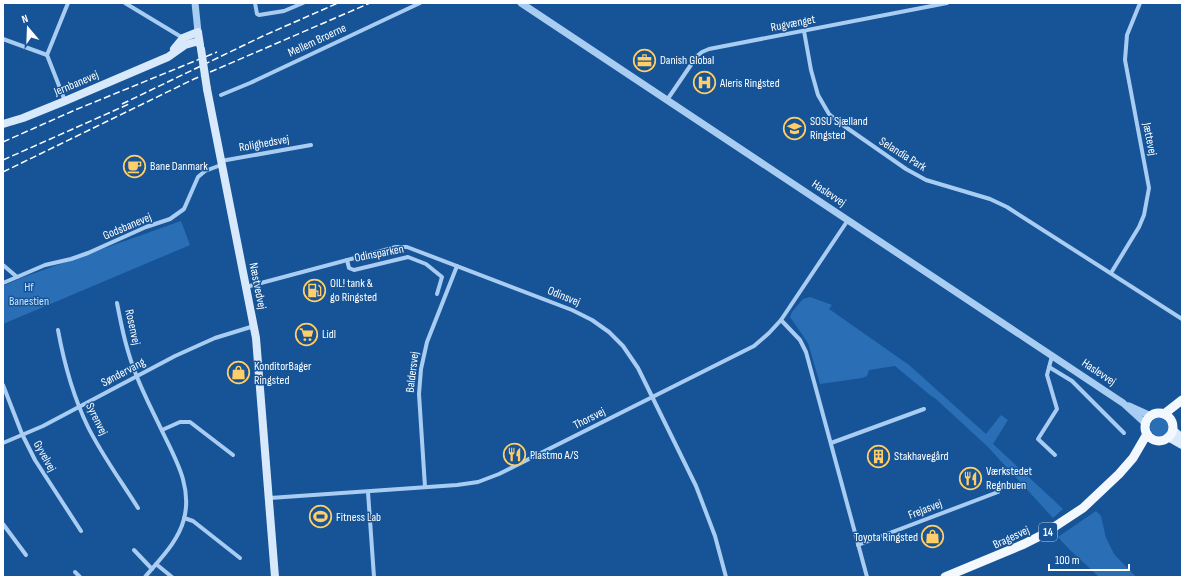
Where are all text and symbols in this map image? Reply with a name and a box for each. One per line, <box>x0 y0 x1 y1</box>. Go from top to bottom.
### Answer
north arrow <box>8 8 48 48</box>
text: N <box>20 12 30 26</box>
street label: Rugvænget <box>770 12 817 35</box>
street label: Mellem Broerne <box>286 20 349 60</box>
office icon: Danish Global <box>631 47 657 73</box>
place label: Danish Global <box>660 53 714 68</box>
street label: Jernbanevej <box>51 67 101 100</box>
hospital icon: Aleris Ringsted <box>692 70 718 96</box>
place label: Aleris Ringsted <box>719 76 780 91</box>
place label: SOSU Sjælland Ringsted <box>810 114 868 143</box>
school or university icon: SOSU Sjælland Ringsted <box>781 115 807 141</box>
street label: Jættevej <box>1139 120 1160 157</box>
street label: Rolighedsvej <box>238 132 290 155</box>
street label: Selandia Park <box>876 134 930 175</box>
cafe icon: Bane Danmark <box>121 153 147 179</box>
place label: Bane Danmark <box>150 159 208 174</box>
street label: Haslevvej <box>809 177 849 210</box>
street label: Godsbanevej <box>101 210 154 243</box>
street label: Odinsparken <box>353 241 405 266</box>
street label: Næstvedvej <box>246 261 269 311</box>
place label: OIL! tank & go Ringsted <box>330 276 377 305</box>
fuel station icon: OIL! tank & go Ringsted <box>301 277 327 303</box>
park label: Hf Banestien <box>9 280 49 309</box>
street label: Odinsvej <box>545 283 582 310</box>
street label: Rosenvej <box>121 308 144 346</box>
supermarket icon: Lidl <box>293 321 319 347</box>
place label: Lidl <box>322 327 336 342</box>
street label: Baldersvej <box>403 351 422 393</box>
street label: Søndervang <box>99 355 148 390</box>
street label: Haslevvej <box>1079 356 1119 389</box>
place label: KonditorBager Ringsted <box>254 359 312 388</box>
shop icon: KonditorBager Ringsted <box>226 360 252 386</box>
street label: Syrenvej <box>82 400 111 438</box>
street label: Thorsvej <box>571 404 608 433</box>
street label: Gyvelvej <box>30 438 59 475</box>
restaurant icon: Plastmo A/S <box>501 442 527 468</box>
building icon: Stakhavegård <box>865 443 891 469</box>
place label: Plastmo A/S <box>530 448 579 463</box>
place label: Stakhavegård <box>894 449 949 464</box>
place label: Værkstedet Regnbuen <box>986 464 1033 493</box>
restaurant icon: Værkstedet Regnbuen <box>958 465 984 491</box>
street label: Frejasvej <box>906 496 944 523</box>
sports icon: Fitness Lab <box>308 504 334 530</box>
place label: Fitness Lab <box>336 510 381 525</box>
street label: Bragesvej <box>991 523 1032 552</box>
road number: 14 <box>1039 523 1057 541</box>
shop icon: Toyota Ringsted <box>920 524 946 550</box>
place label: Toyota Ringsted <box>854 530 918 545</box>
scale bar <box>1049 546 1129 572</box>
text: 100 m <box>1055 553 1080 568</box>

